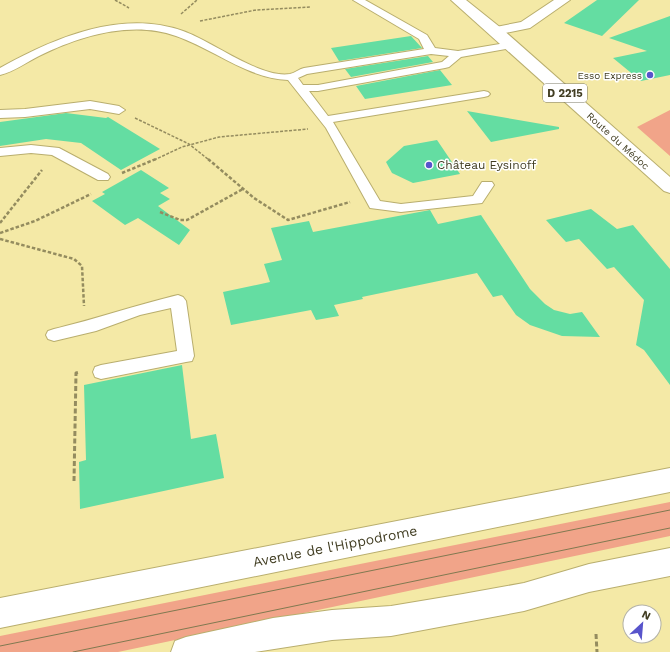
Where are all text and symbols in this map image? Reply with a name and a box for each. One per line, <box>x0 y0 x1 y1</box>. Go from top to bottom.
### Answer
place label: Esso Express <box>577 70 642 81</box>
marker: Esso Express <box>645 70 655 80</box>
road number: D 2215 <box>543 84 587 102</box>
street label: Route du Médoc <box>585 110 652 172</box>
place label: Château Eysinoff <box>437 158 537 172</box>
marker: Château Eysinoff <box>424 160 434 170</box>
street label: Avenue de l'Hippodrome <box>251 522 419 570</box>
north arrow <box>622 604 662 644</box>
text: N <box>640 608 653 623</box>

